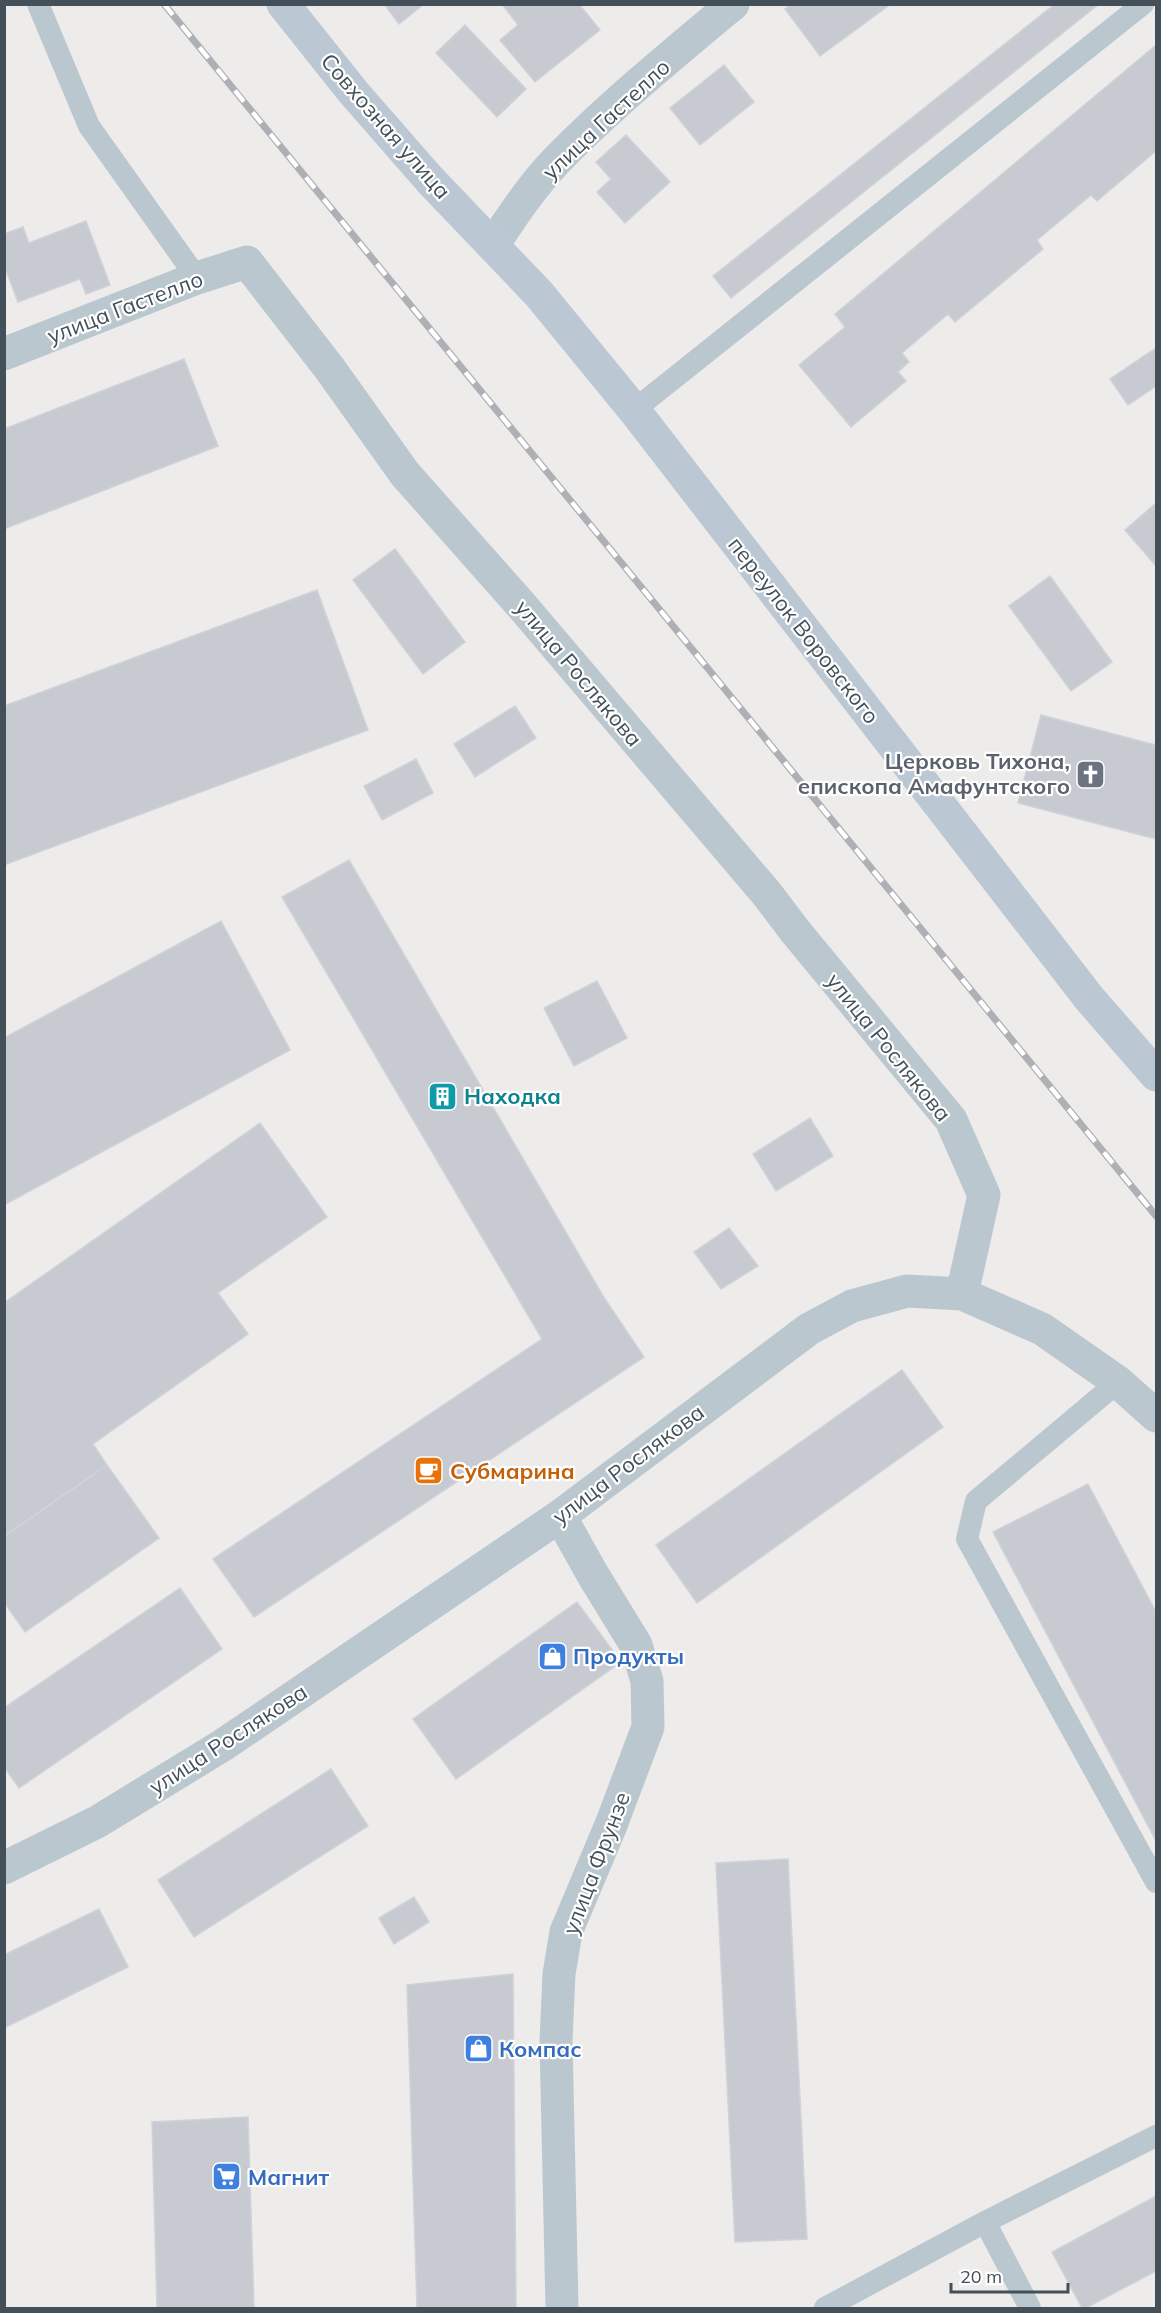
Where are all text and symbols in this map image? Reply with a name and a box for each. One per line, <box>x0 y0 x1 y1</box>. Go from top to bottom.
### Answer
street label: Совхозная улица <box>315 47 457 205</box>
street label: улица Гастелло <box>536 53 676 185</box>
street label: улица Гастелло <box>43 264 207 350</box>
street label: переулок Воровского <box>722 531 886 729</box>
street label: улица Рослякова <box>509 594 649 752</box>
place label: Церковь Тихона, епископа Амафунтского <box>798 747 1070 800</box>
church icon: Церковь Тихона, епископа Амафунтского <box>1075 758 1107 790</box>
street label: улица Рослякова <box>821 967 957 1127</box>
building icon: Находка <box>427 1080 459 1112</box>
place label: Находка <box>464 1082 561 1110</box>
street label: улица Рослякова <box>546 1398 710 1530</box>
cafe icon: Субмарина <box>413 1455 445 1487</box>
place label: Субмарина <box>450 1457 575 1485</box>
shop icon: Продукты <box>536 1640 568 1672</box>
place label: Продукты <box>573 1642 684 1670</box>
street label: улица Рослякова <box>144 1677 312 1801</box>
street label: улица Фрунзе <box>556 1788 636 1938</box>
shop icon: Компас <box>462 2033 494 2065</box>
place label: Компас <box>499 2035 582 2063</box>
supermarket icon: Магнит <box>211 2161 243 2193</box>
place label: Магнит <box>248 2163 329 2191</box>
scale bar <box>951 2256 1068 2294</box>
text: 20 m <box>960 2265 1002 2288</box>

